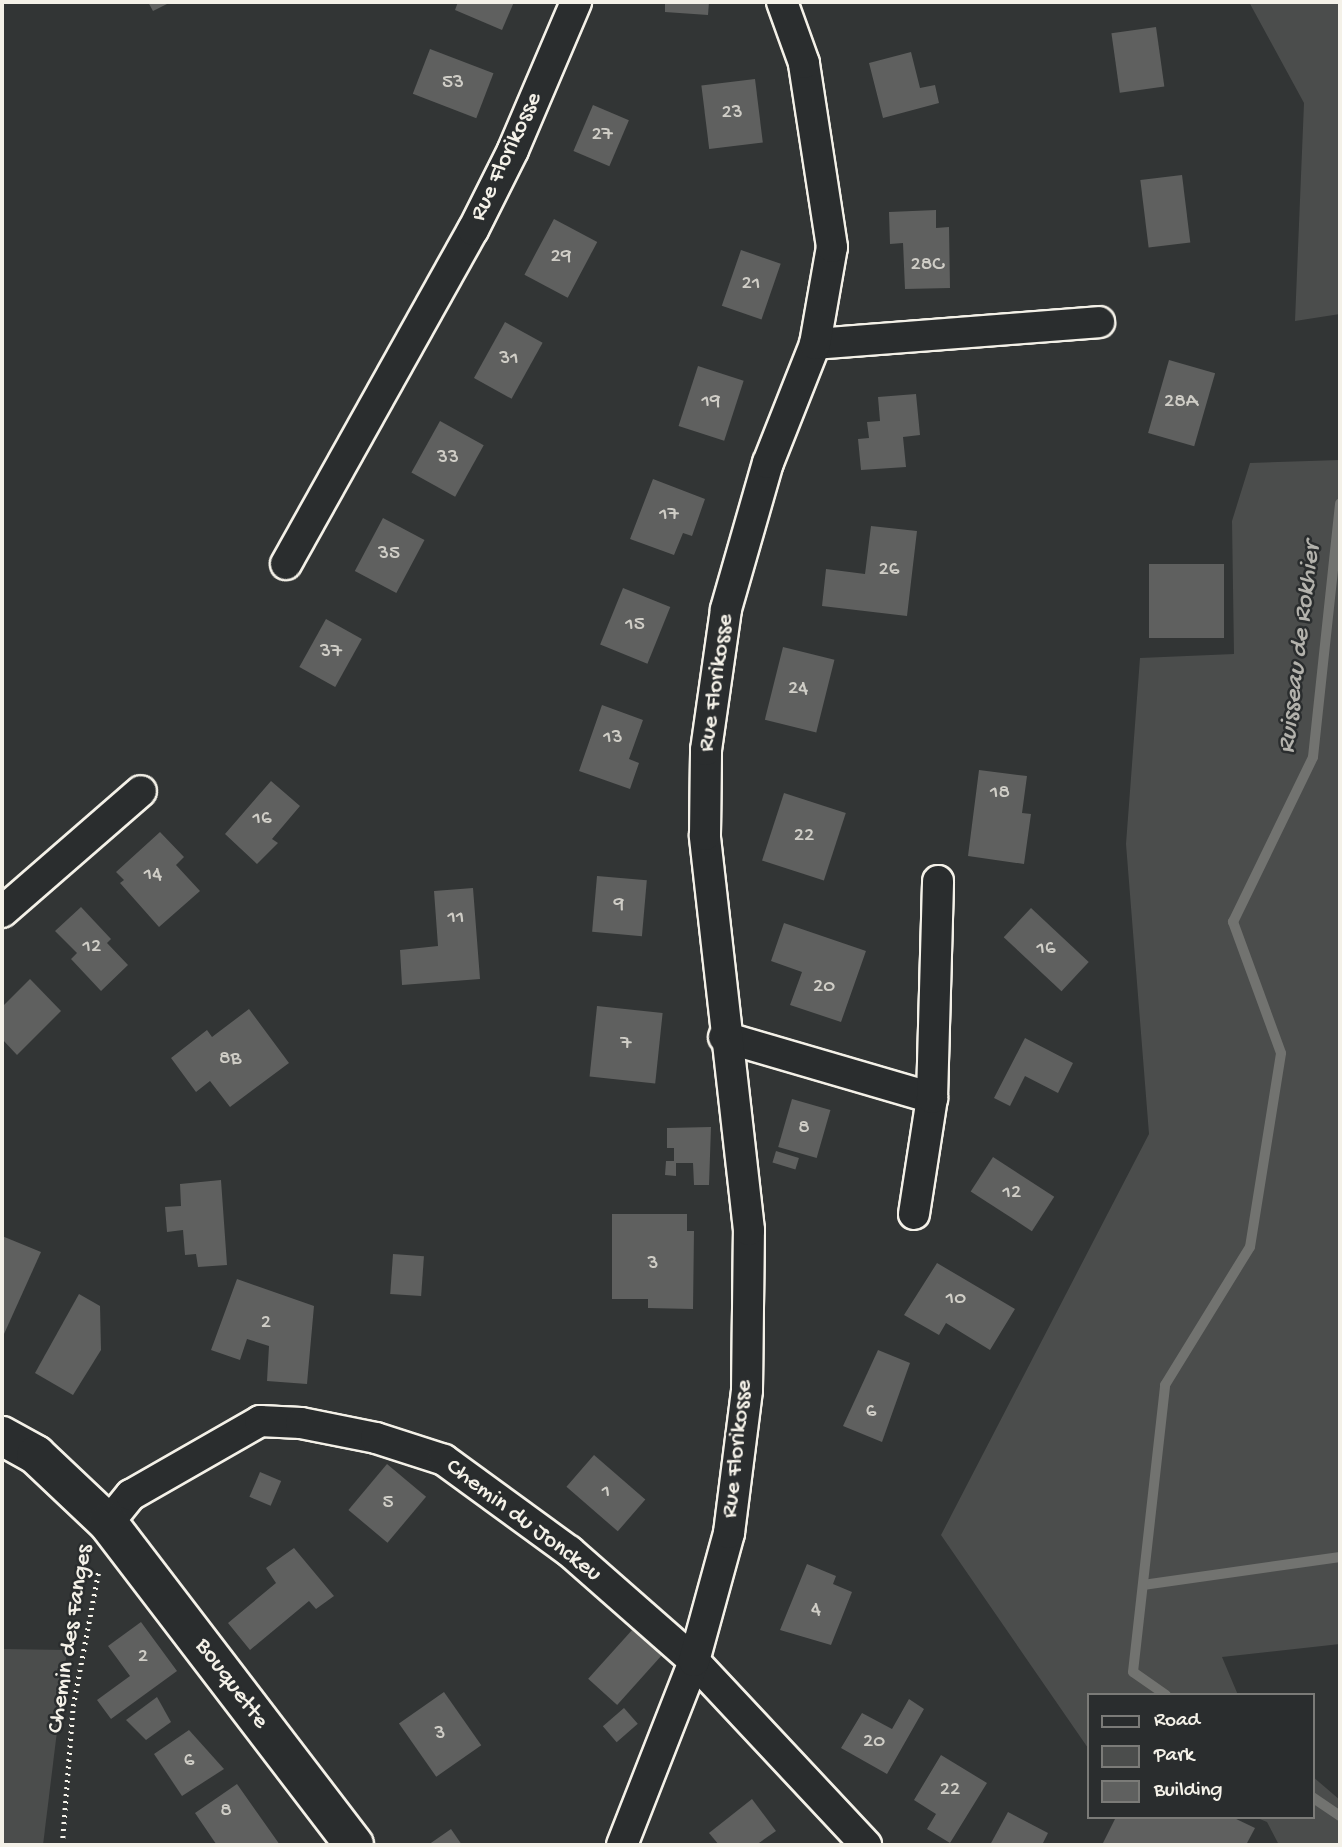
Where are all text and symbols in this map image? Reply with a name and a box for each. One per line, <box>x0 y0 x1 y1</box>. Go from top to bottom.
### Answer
house number: 53 <box>442 71 464 97</box>
street label: Rue Florikosse <box>465 88 549 226</box>
house number: 23 <box>721 101 743 127</box>
house number: 27 <box>591 123 613 149</box>
house number: 29 <box>551 245 571 271</box>
house number: 28C <box>910 253 944 279</box>
house number: 21 <box>742 272 760 298</box>
house number: 31 <box>499 347 519 373</box>
house number: 19 <box>701 390 721 416</box>
house number: 28A <box>1164 390 1198 416</box>
house number: 33 <box>437 446 459 472</box>
house number: 17 <box>659 503 679 529</box>
water label: Ruisseau de Rokhier <box>1273 541 1329 755</box>
house number: 35 <box>378 542 400 568</box>
house number: 26 <box>879 558 899 584</box>
street label: Rue Florikosse <box>693 612 741 754</box>
house number: 15 <box>625 613 645 639</box>
house number: 37 <box>320 640 342 666</box>
house number: 24 <box>788 677 808 703</box>
house number: 13 <box>603 726 623 752</box>
house number: 18 <box>990 781 1010 807</box>
house number: 16 <box>252 807 272 833</box>
house number: 22 <box>794 824 814 850</box>
house number: 14 <box>144 863 162 889</box>
house number: 9 <box>614 893 624 919</box>
house number: 11 <box>448 906 464 932</box>
house number: 12 <box>83 935 101 961</box>
house number: 16 <box>1036 937 1056 963</box>
house number: 20 <box>813 975 835 1001</box>
house number: 7 <box>621 1032 631 1058</box>
house number: 8B <box>219 1047 241 1073</box>
house number: 8 <box>798 1116 810 1142</box>
house number: 12 <box>1003 1181 1021 1207</box>
house number: 3 <box>648 1252 658 1278</box>
house number: 10 <box>946 1287 966 1313</box>
house number: 2 <box>261 1311 271 1337</box>
street label: Rue Florikosse <box>716 1378 760 1520</box>
house number: 6 <box>866 1400 876 1426</box>
street label: Chemin du Jonckeu <box>439 1453 607 1589</box>
house number: 1 <box>602 1480 610 1506</box>
house number: 5 <box>382 1491 394 1517</box>
street label: Chemin des Fanges <box>42 1543 100 1735</box>
house number: 4 <box>811 1598 821 1624</box>
street label: Bouquette <box>188 1633 274 1735</box>
house number: 2 <box>138 1645 148 1671</box>
legend <box>1086 1693 1314 1819</box>
text: Road <box>1154 1709 1200 1734</box>
house number: 3 <box>435 1722 445 1748</box>
house number: 20 <box>863 1730 885 1756</box>
text: Park <box>1154 1744 1194 1769</box>
house number: 6 <box>184 1749 194 1775</box>
house number: 22 <box>940 1778 960 1804</box>
text: Building <box>1154 1779 1223 1804</box>
house number: 8 <box>220 1799 232 1825</box>

